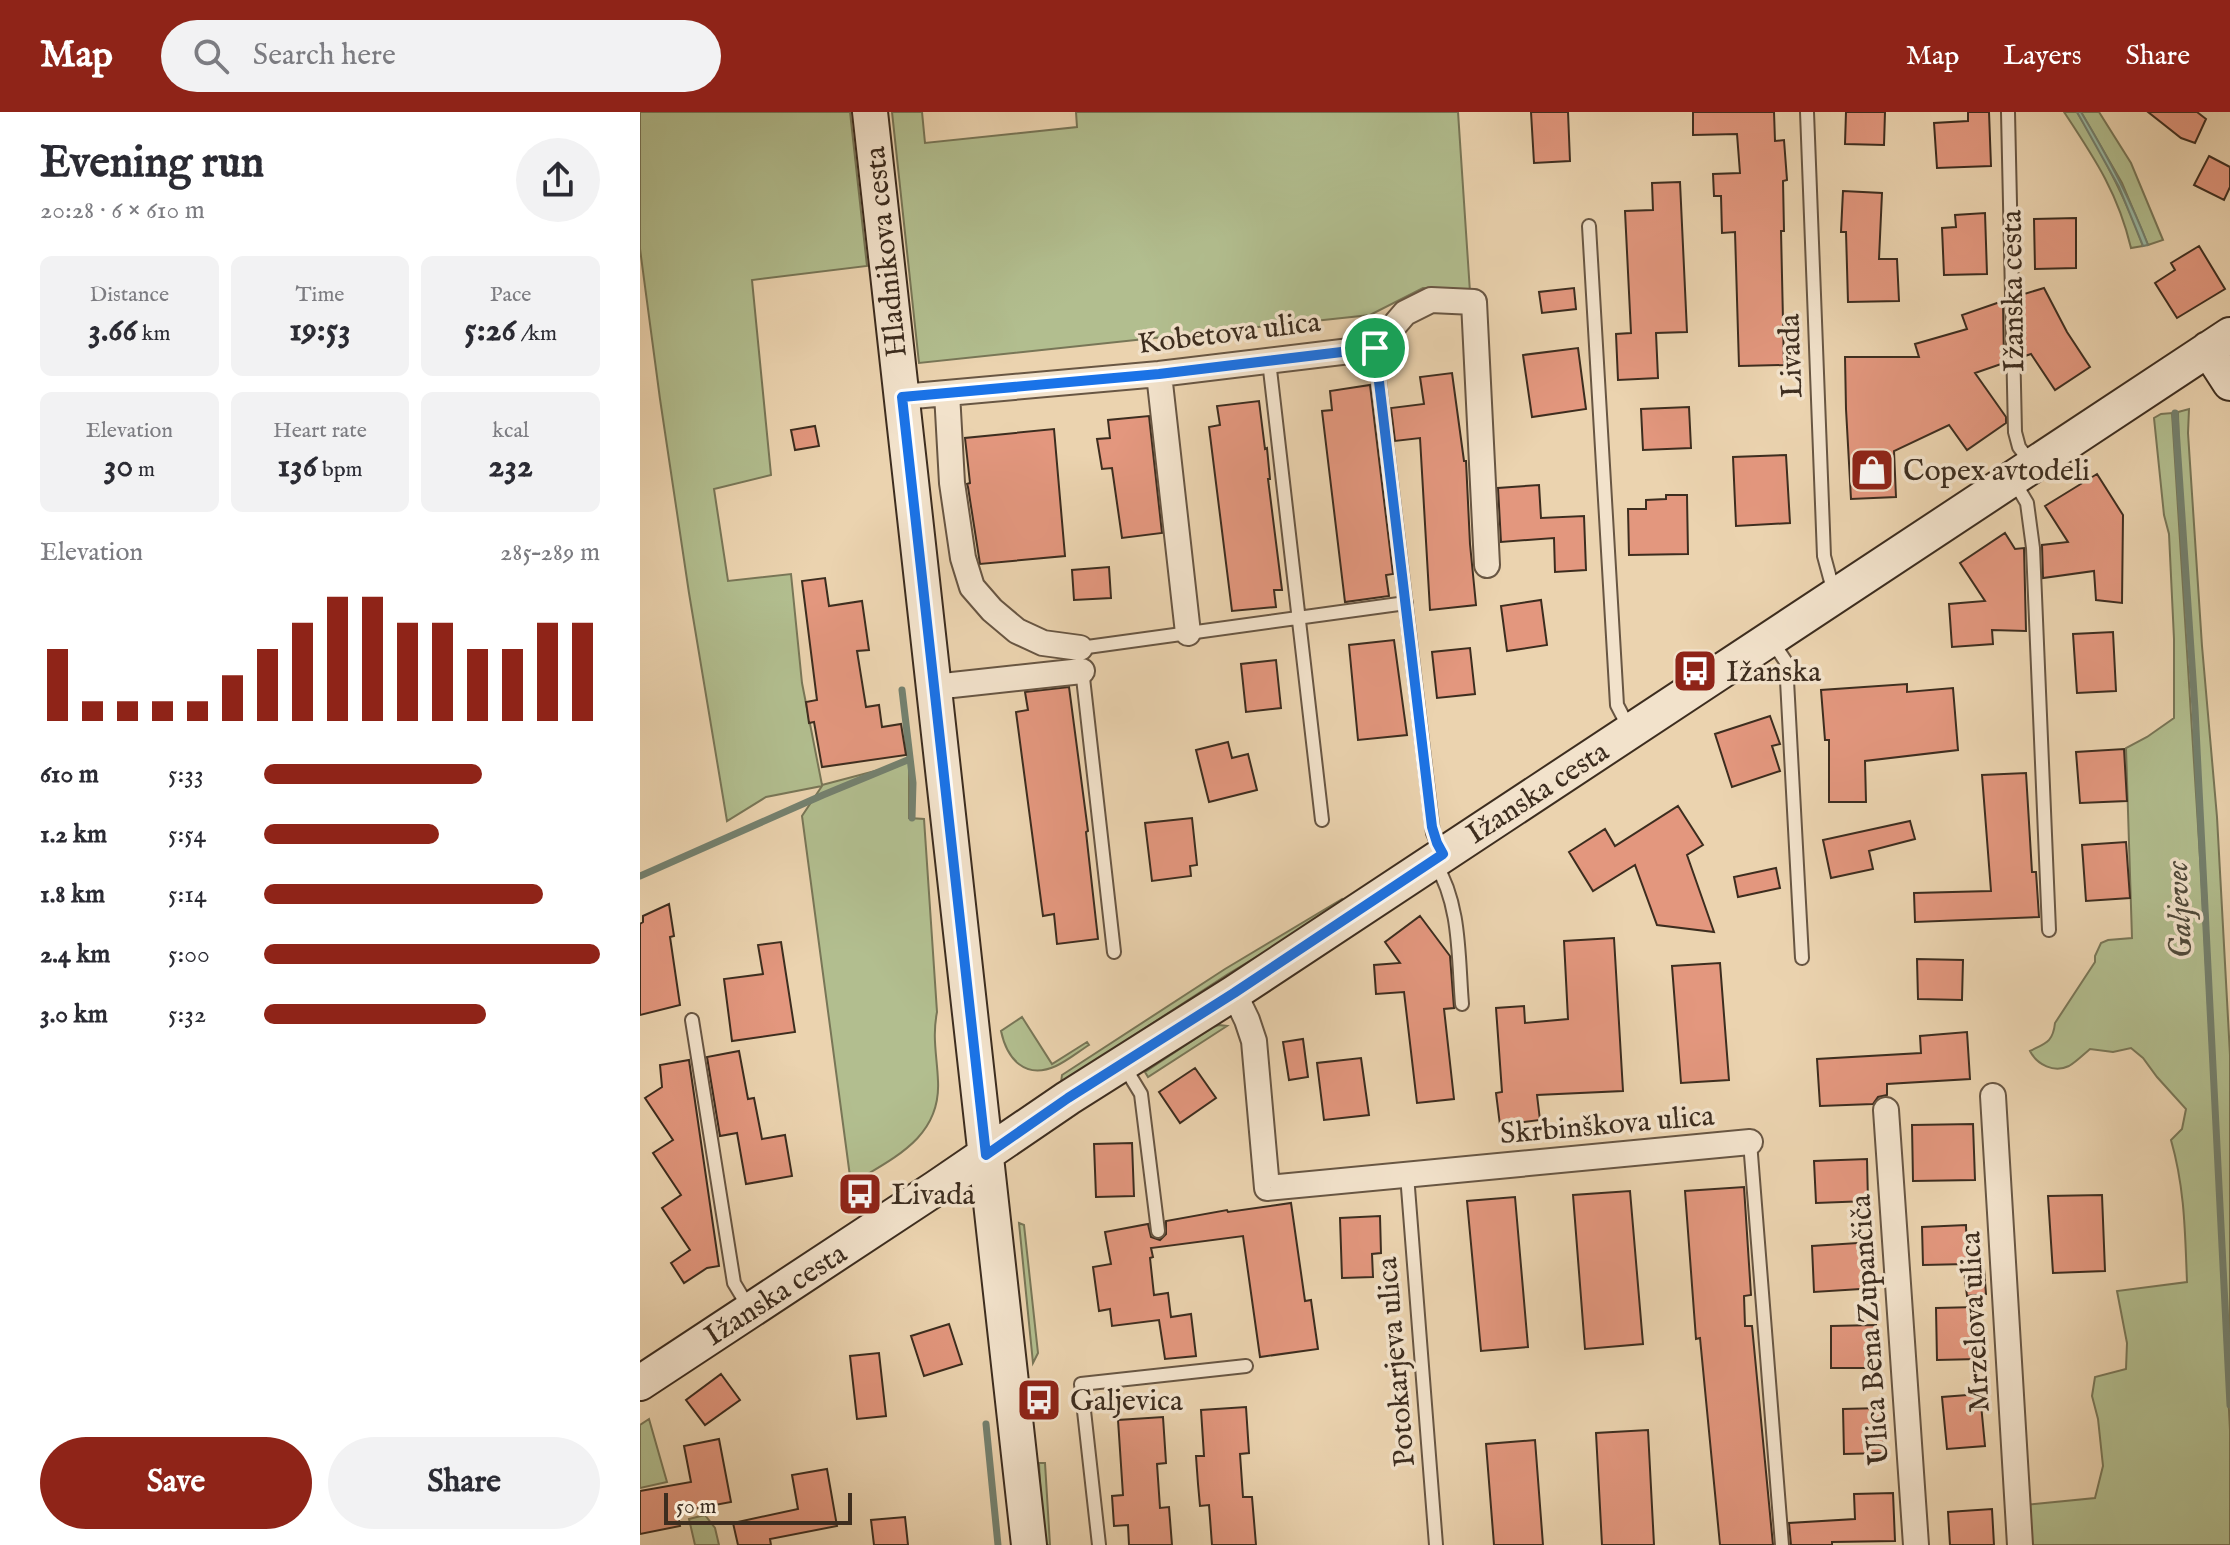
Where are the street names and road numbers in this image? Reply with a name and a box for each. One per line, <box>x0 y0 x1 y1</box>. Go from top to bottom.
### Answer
street label: Hladnikova cesta <box>857 144 917 359</box>
street label: Ižanska cesta <box>1994 209 2034 372</box>
street label: Kobetova ulica <box>1136 304 1323 364</box>
street label: Livada <box>1772 313 1812 399</box>
street label: Ižanska cesta <box>1460 734 1617 854</box>
street label: Skrbinškova ulica <box>1499 1098 1716 1154</box>
street label: Ulica Bena Zupančiča <box>1843 1193 1899 1467</box>
street label: Mrzelova ulica <box>1952 1230 2000 1413</box>
street label: Ižanska cesta <box>698 1236 855 1356</box>
street label: Potokarjeva ulica <box>1369 1255 1425 1468</box>

